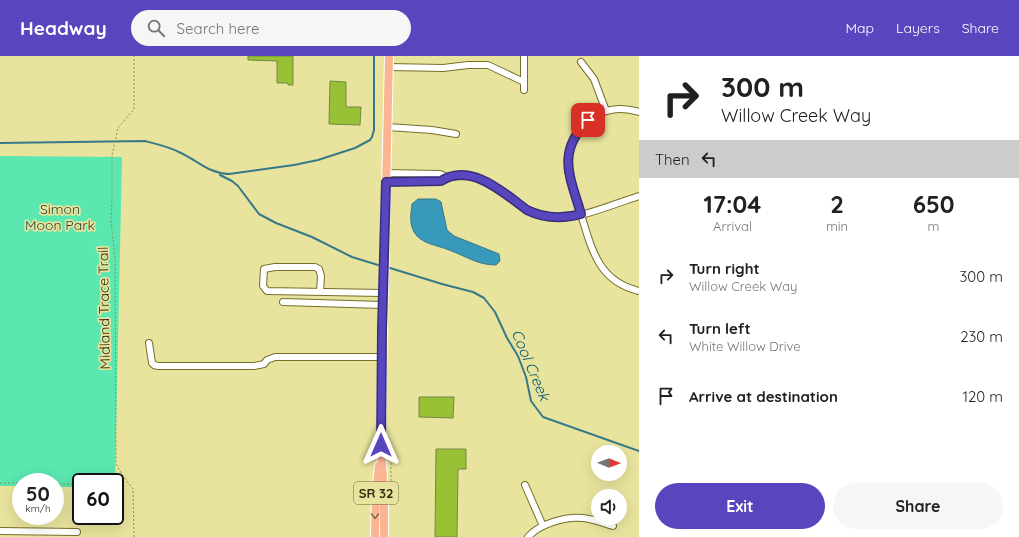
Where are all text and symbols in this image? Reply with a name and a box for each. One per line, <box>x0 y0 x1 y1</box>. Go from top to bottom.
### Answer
search box <box>131 10 411 46</box>
text: Headway <box>20 16 107 40</box>
icon: search <box>145 17 167 39</box>
text: Search here <box>177 19 259 38</box>
text: Map <box>845 19 874 37</box>
text: Layers <box>896 19 940 37</box>
text: Share <box>962 19 999 37</box>
text: 300 m <box>721 69 804 104</box>
icon: right <box>655 72 707 124</box>
pin <box>571 103 605 137</box>
text: Willow Creek Way <box>721 104 871 127</box>
icon: arrive <box>577 109 599 131</box>
icon: left <box>698 148 720 170</box>
text: Then <box>655 150 690 169</box>
text: 17:04 <box>704 189 761 219</box>
text: 2 <box>830 189 844 219</box>
text: 650 <box>913 189 954 219</box>
park label: Simon Moon Park <box>25 200 95 234</box>
text: Arrival <box>713 218 752 234</box>
text: min <box>826 218 848 234</box>
text: m <box>928 218 939 234</box>
street label: Midland Trace Trail <box>94 246 114 370</box>
text: Turn right <box>689 259 760 278</box>
icon: right <box>655 265 677 287</box>
text: 300 m <box>960 267 1003 286</box>
text: Willow Creek Way <box>689 278 797 294</box>
text: Turn left <box>689 319 751 338</box>
icon: left <box>655 325 677 347</box>
water label: Cool Creek <box>507 326 555 405</box>
text: 230 m <box>960 327 1003 346</box>
text: White Willow Drive <box>689 338 801 354</box>
icon: arrive <box>655 385 677 407</box>
text: Arrive at destination <box>689 387 838 406</box>
text: 120 m <box>962 387 1003 406</box>
position arrow <box>360 424 402 466</box>
north arrow <box>591 445 627 481</box>
map controls <box>591 445 627 525</box>
speed limit sign: 60 <box>72 473 124 525</box>
text: 50 <box>26 481 50 506</box>
road number: SR 32 <box>354 482 398 504</box>
button: Exit <box>655 483 825 529</box>
button: Share <box>833 483 1003 529</box>
button: sound <box>591 489 627 525</box>
text: km/h <box>25 502 51 515</box>
one-way arrow <box>371 513 379 519</box>

